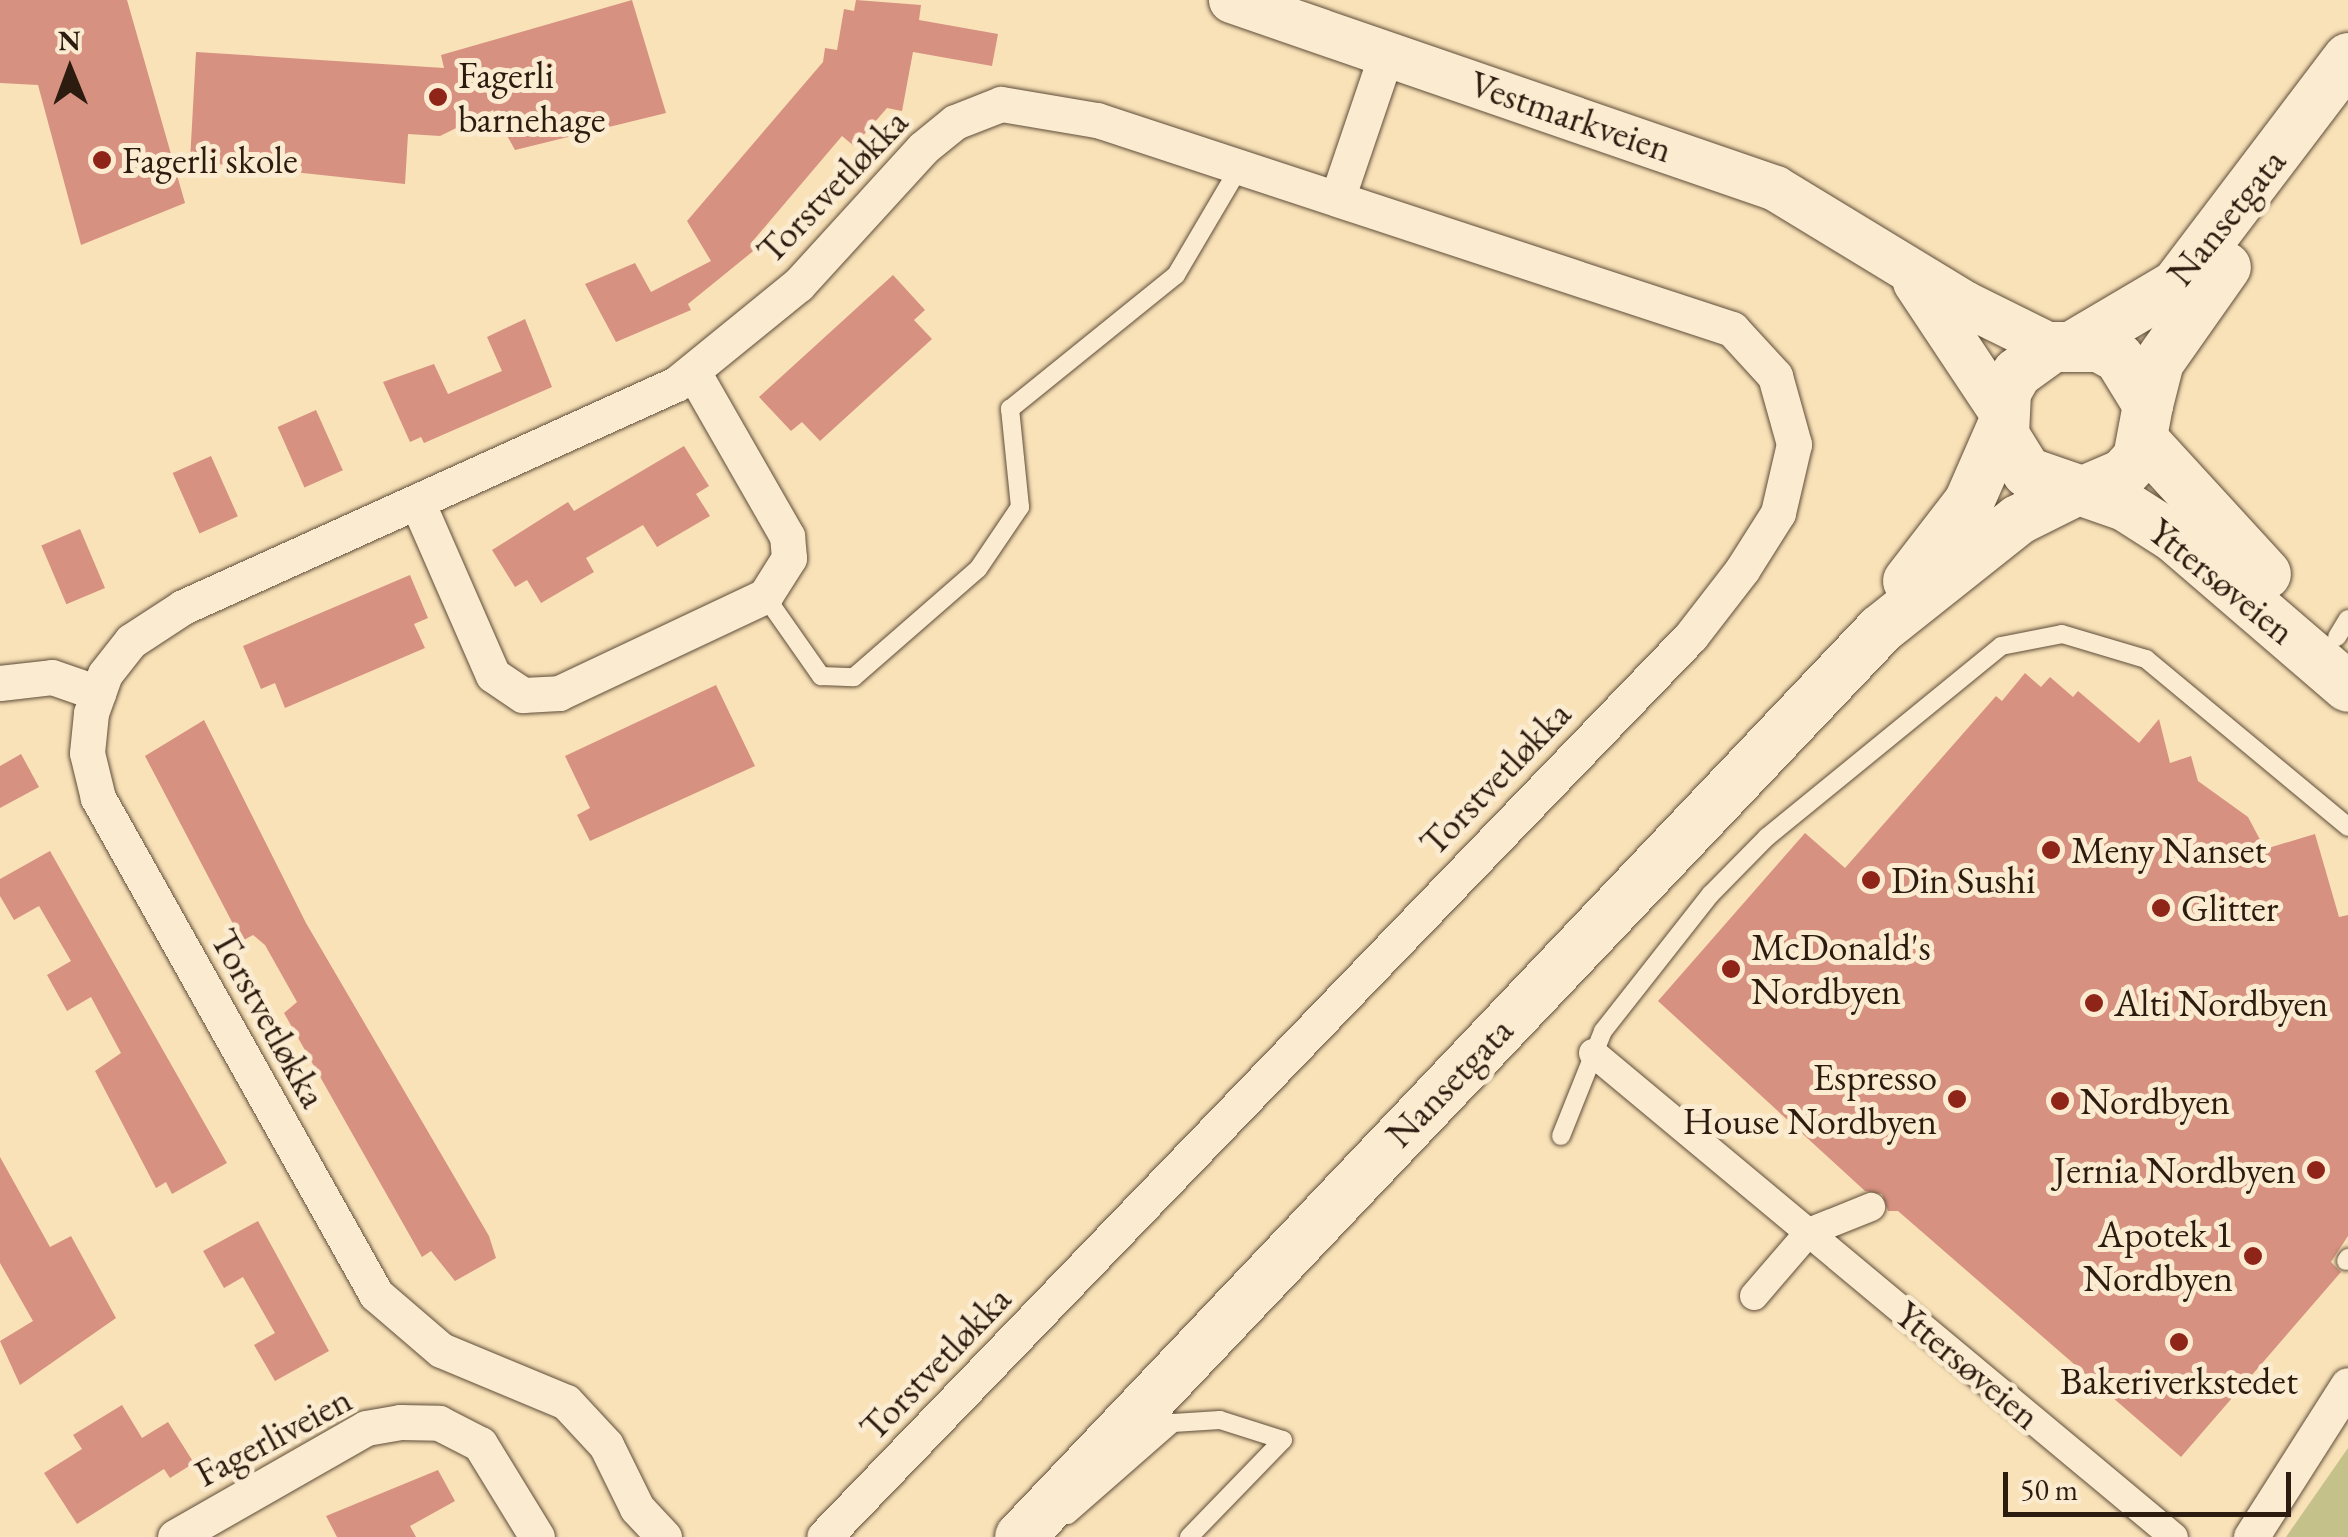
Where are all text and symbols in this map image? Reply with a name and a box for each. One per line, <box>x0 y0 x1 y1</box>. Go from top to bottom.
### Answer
north arrow <box>20 20 120 120</box>
text: N <box>58 22 81 58</box>
place label: Fagerli barnehage <box>458 52 606 142</box>
street label: Vestmarkveien <box>1464 60 1678 172</box>
marker: Fagerli barnehage <box>427 86 449 108</box>
street label: Torstvetløkka <box>747 99 917 273</box>
place label: Fagerli skole <box>122 137 298 183</box>
street label: Nansetgata <box>2157 139 2295 295</box>
marker: Fagerli skole <box>91 149 113 171</box>
street label: Yttersøveien <box>2140 508 2304 654</box>
street label: Torstvetløkka <box>1410 691 1580 865</box>
place label: Meny Nanset <box>2071 827 2266 873</box>
marker: Meny Nanset <box>2040 839 2062 861</box>
place label: Din Sushi <box>1891 857 2035 903</box>
marker: Din Sushi <box>1860 869 1882 891</box>
place label: Glitter <box>2181 885 2279 931</box>
marker: Glitter <box>2150 897 2172 919</box>
street label: Torstvetløkka <box>201 921 337 1115</box>
place label: McDonald's Nordbyen <box>1751 924 1931 1014</box>
marker: McDonald's Nordbyen <box>1720 958 1742 980</box>
place label: Alti Nordbyen <box>2114 980 2328 1026</box>
marker: Alti Nordbyen <box>2083 992 2105 1014</box>
street label: Nansetgata <box>1376 1007 1522 1157</box>
place label: Espresso House Nordbyen <box>1683 1054 1937 1144</box>
place label: Nordbyen <box>2080 1078 2230 1124</box>
marker: Espresso House Nordbyen <box>1946 1088 1968 1110</box>
marker: Nordbyen <box>2049 1090 2071 1112</box>
place label: Jernia Nordbyen <box>2053 1147 2296 1193</box>
marker: Jernia Nordbyen <box>2305 1159 2327 1181</box>
place label: Apotek 1 Nordbyen <box>2083 1211 2233 1300</box>
marker: Apotek 1 Nordbyen <box>2242 1245 2264 1267</box>
street label: Torstvetløkka <box>850 1276 1020 1450</box>
street label: Yttersøveien <box>1886 1291 2050 1439</box>
marker: Bakeriverkstedet <box>2168 1331 2190 1353</box>
place label: Bakeriverkstedet <box>2060 1358 2298 1404</box>
street label: Fagerliveien <box>187 1376 359 1496</box>
scale bar <box>2008 1452 2296 1514</box>
text: 50 m <box>2020 1470 2078 1509</box>

